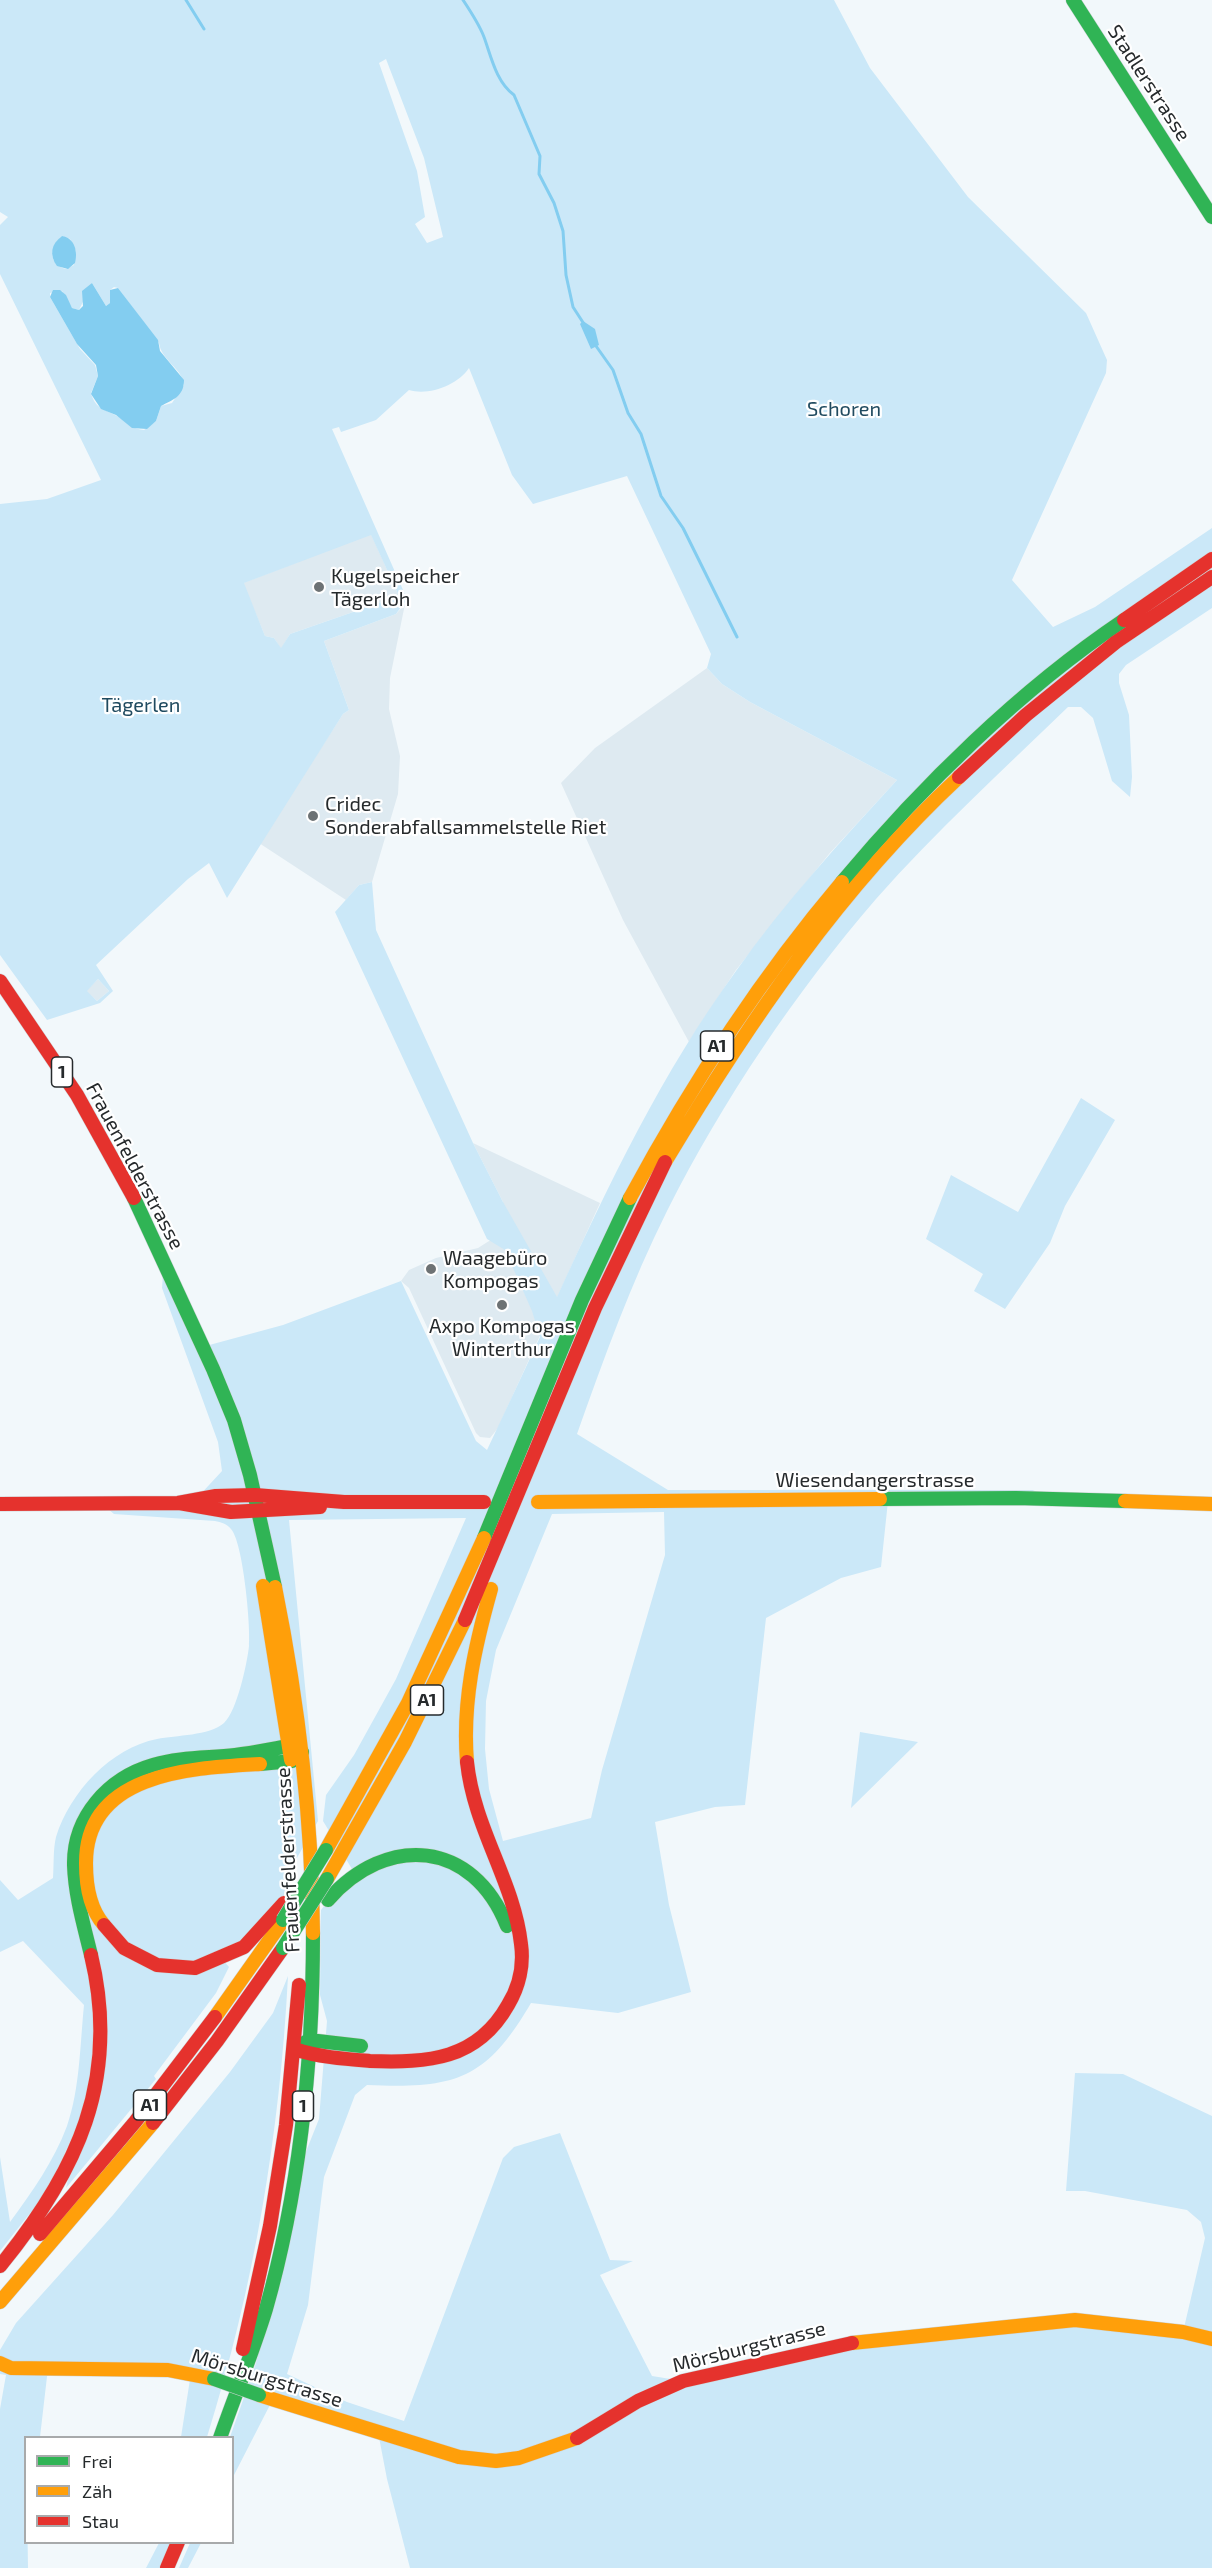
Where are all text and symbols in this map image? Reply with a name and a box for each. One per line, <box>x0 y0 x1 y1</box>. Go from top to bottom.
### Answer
street label: Stadlerstrasse <box>1103 20 1195 146</box>
park label: Schoren <box>807 397 881 421</box>
place label: Kugelspeicher Tägerloh <box>331 564 460 611</box>
marker: Kugelspeicher Tägerloh <box>312 580 326 594</box>
park label: Tägerlen <box>102 693 180 717</box>
place label: Cridec Sonderabfallsammelstelle Riet <box>325 792 606 839</box>
marker: Cridec Sonderabfallsammelstelle Riet <box>306 809 320 823</box>
road number: A1 <box>700 1031 734 1061</box>
road number: 1 <box>52 1057 72 1087</box>
street label: Frauenfelderstrasse <box>81 1079 189 1253</box>
place label: Waagebüro Kompogas <box>443 1246 547 1293</box>
marker: Waagebüro Kompogas <box>424 1262 438 1276</box>
marker: Axpo Kompogas Winterthur <box>495 1298 509 1312</box>
place label: Axpo Kompogas Winterthur <box>429 1314 575 1361</box>
street label: Wiesendangerstrasse <box>776 1468 974 1492</box>
road number: A1 <box>410 1685 444 1715</box>
street label: Frauenfelderstrasse <box>271 1767 305 1953</box>
road number: A1 <box>134 2090 166 2120</box>
road number: 1 <box>292 2091 314 2121</box>
street label: Mörsburgstrasse <box>670 2316 828 2378</box>
street label: Mörsburgstrasse <box>189 2344 345 2412</box>
legend <box>24 2436 234 2544</box>
text: Frei <box>82 2450 113 2472</box>
text: Zäh <box>82 2480 113 2502</box>
text: Stau <box>82 2510 119 2532</box>

